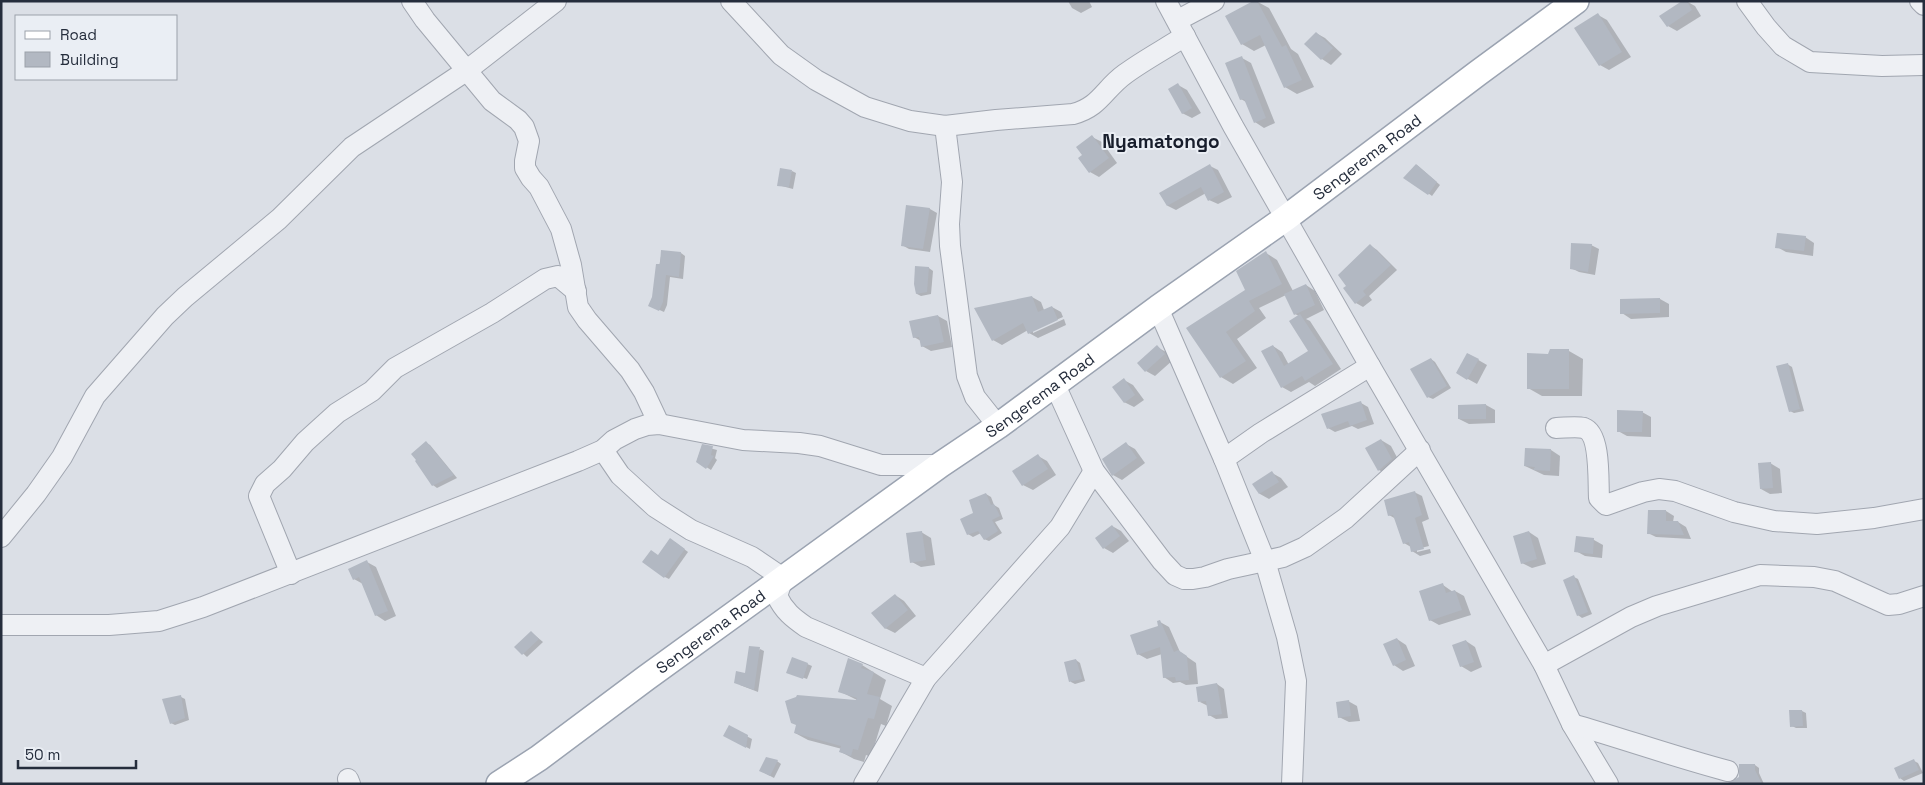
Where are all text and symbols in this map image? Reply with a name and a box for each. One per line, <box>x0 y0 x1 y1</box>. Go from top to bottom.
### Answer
legend <box>15 15 178 80</box>
text: Road <box>60 25 97 44</box>
text: Building <box>60 50 119 69</box>
street label: Sengerema Road <box>1309 110 1426 205</box>
district label: Nyamatongo <box>1102 129 1220 154</box>
street label: Sengerema Road <box>981 349 1099 443</box>
street label: Sengerema Road <box>652 585 770 678</box>
scale bar <box>18 738 135 770</box>
text: 50 m <box>25 745 60 764</box>

